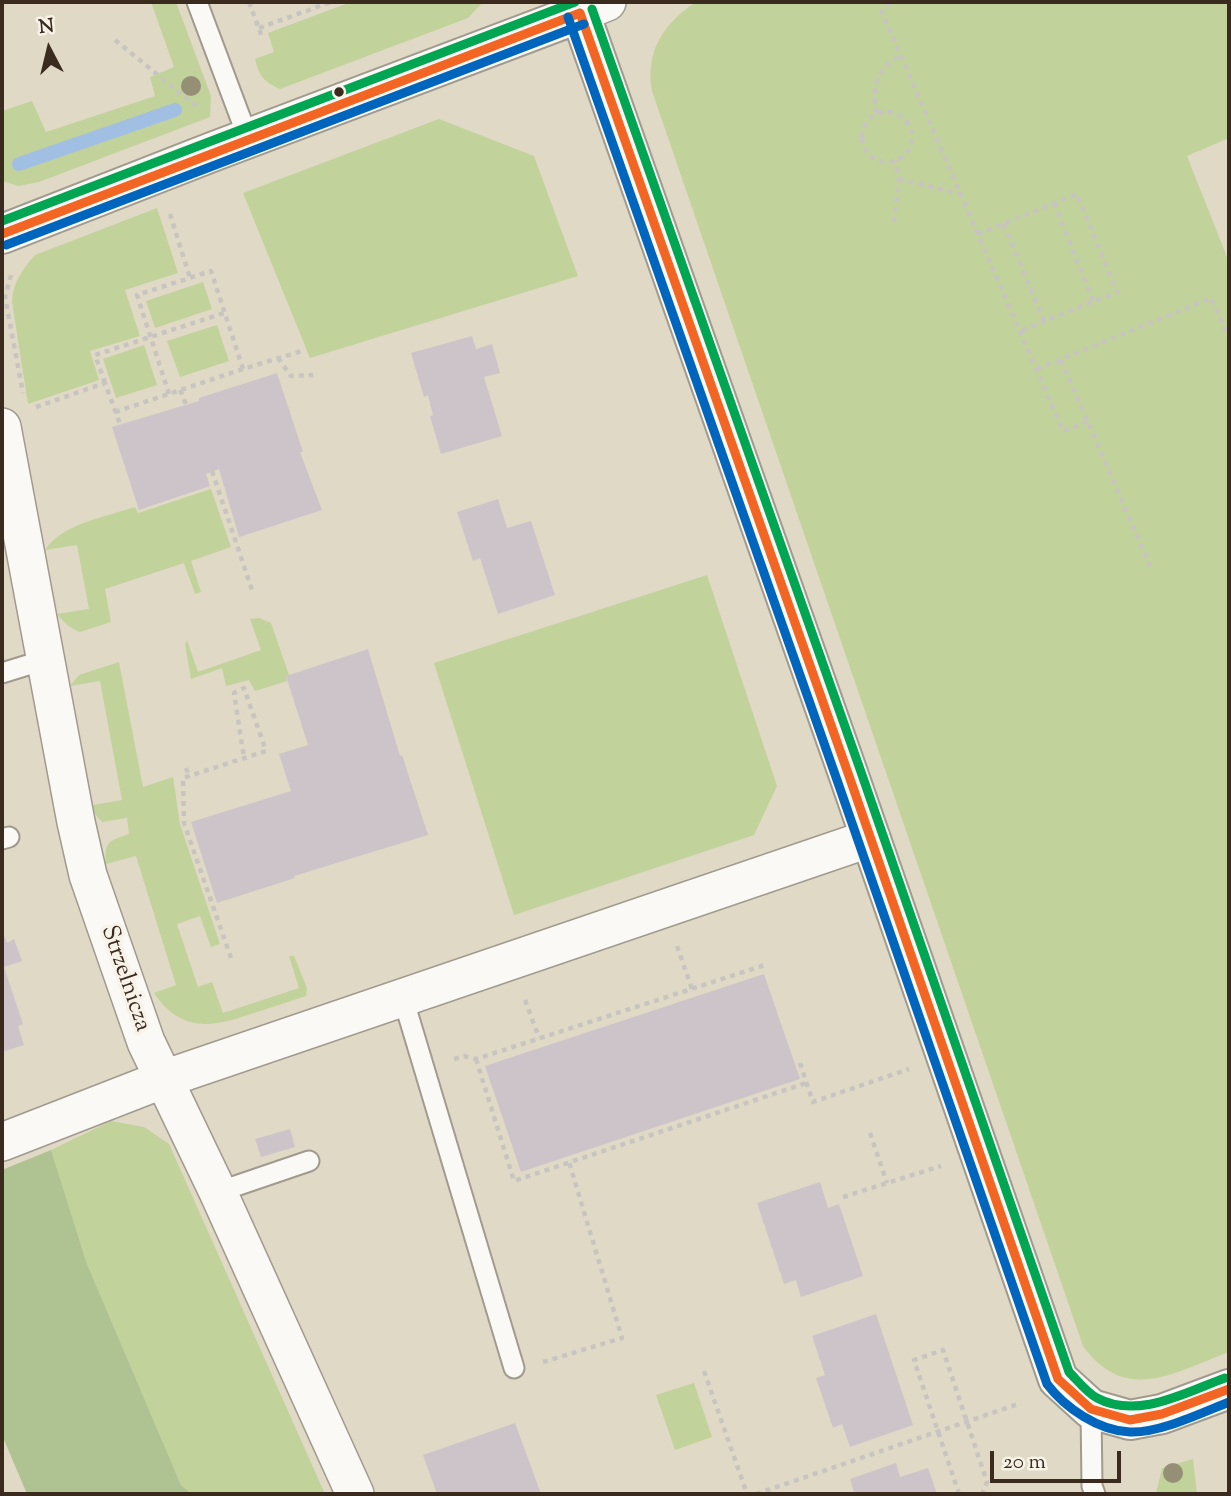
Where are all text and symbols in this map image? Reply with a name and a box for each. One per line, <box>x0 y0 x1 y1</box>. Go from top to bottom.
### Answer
text: N <box>37 13 56 42</box>
north arrow <box>14 14 84 84</box>
unlabelled marker <box>332 85 346 99</box>
street label: Strzelnicza <box>92 922 156 1036</box>
scale bar <box>993 1436 1124 1480</box>
text: 20 m <box>1003 1448 1046 1478</box>

